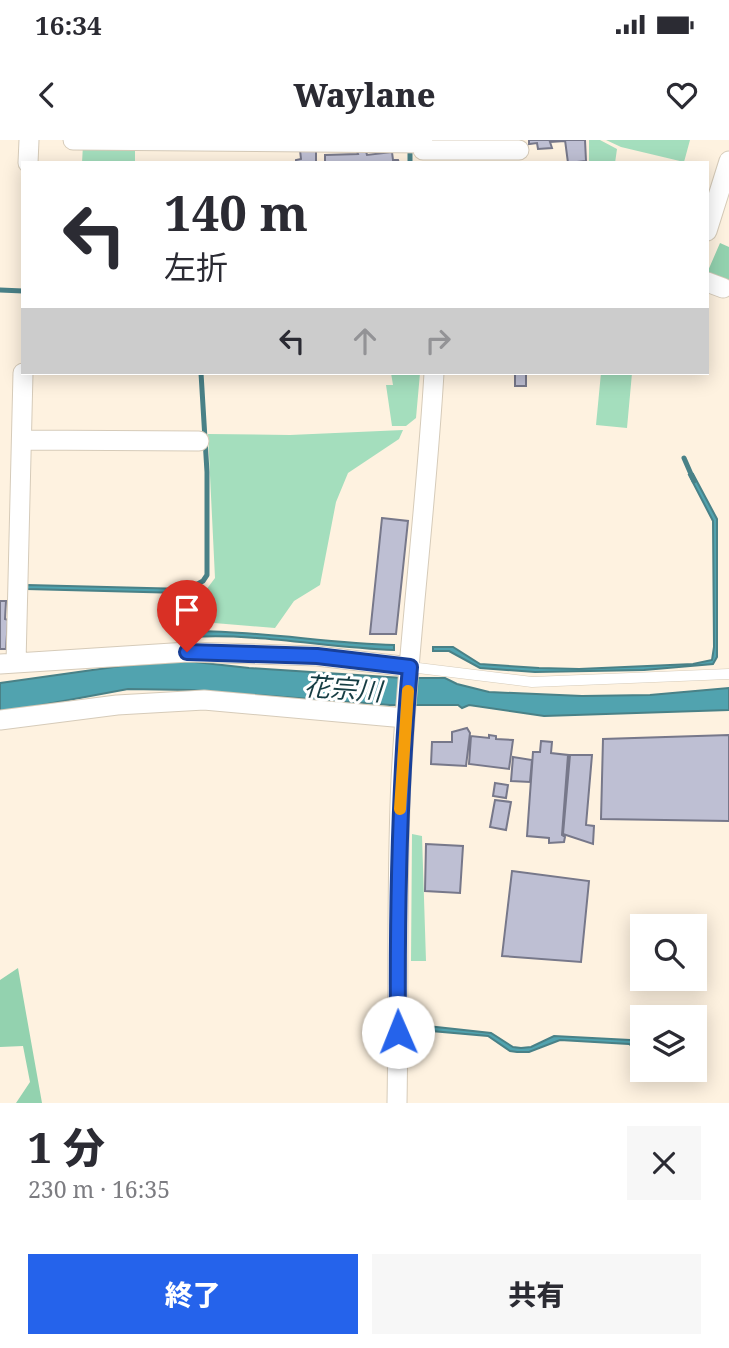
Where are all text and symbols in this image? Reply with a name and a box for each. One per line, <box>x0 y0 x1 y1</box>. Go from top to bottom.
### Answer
text: 16:34 <box>35 7 102 43</box>
text: Waylane <box>294 73 435 116</box>
icon: back <box>28 76 66 114</box>
icon: heart <box>663 76 701 114</box>
text: 140 m <box>164 179 308 245</box>
icon: left <box>49 189 140 280</box>
text: 左折 <box>164 245 228 288</box>
icon: left <box>273 322 311 360</box>
icon: ahead <box>346 322 384 360</box>
icon: right <box>419 322 457 360</box>
pin <box>157 580 217 652</box>
icon: arrive <box>168 591 206 629</box>
water label: 花宗川 <box>303 667 386 709</box>
map controls <box>630 914 707 1082</box>
button: search <box>630 914 707 991</box>
position arrow <box>361 995 435 1069</box>
button: layers <box>630 1005 707 1082</box>
text: 1 分 <box>28 1118 105 1175</box>
button: close <box>627 1126 701 1200</box>
text: 230 m · 16:35 <box>28 1173 170 1205</box>
button: 終了 <box>28 1254 358 1334</box>
button: 共有 <box>372 1254 701 1334</box>

